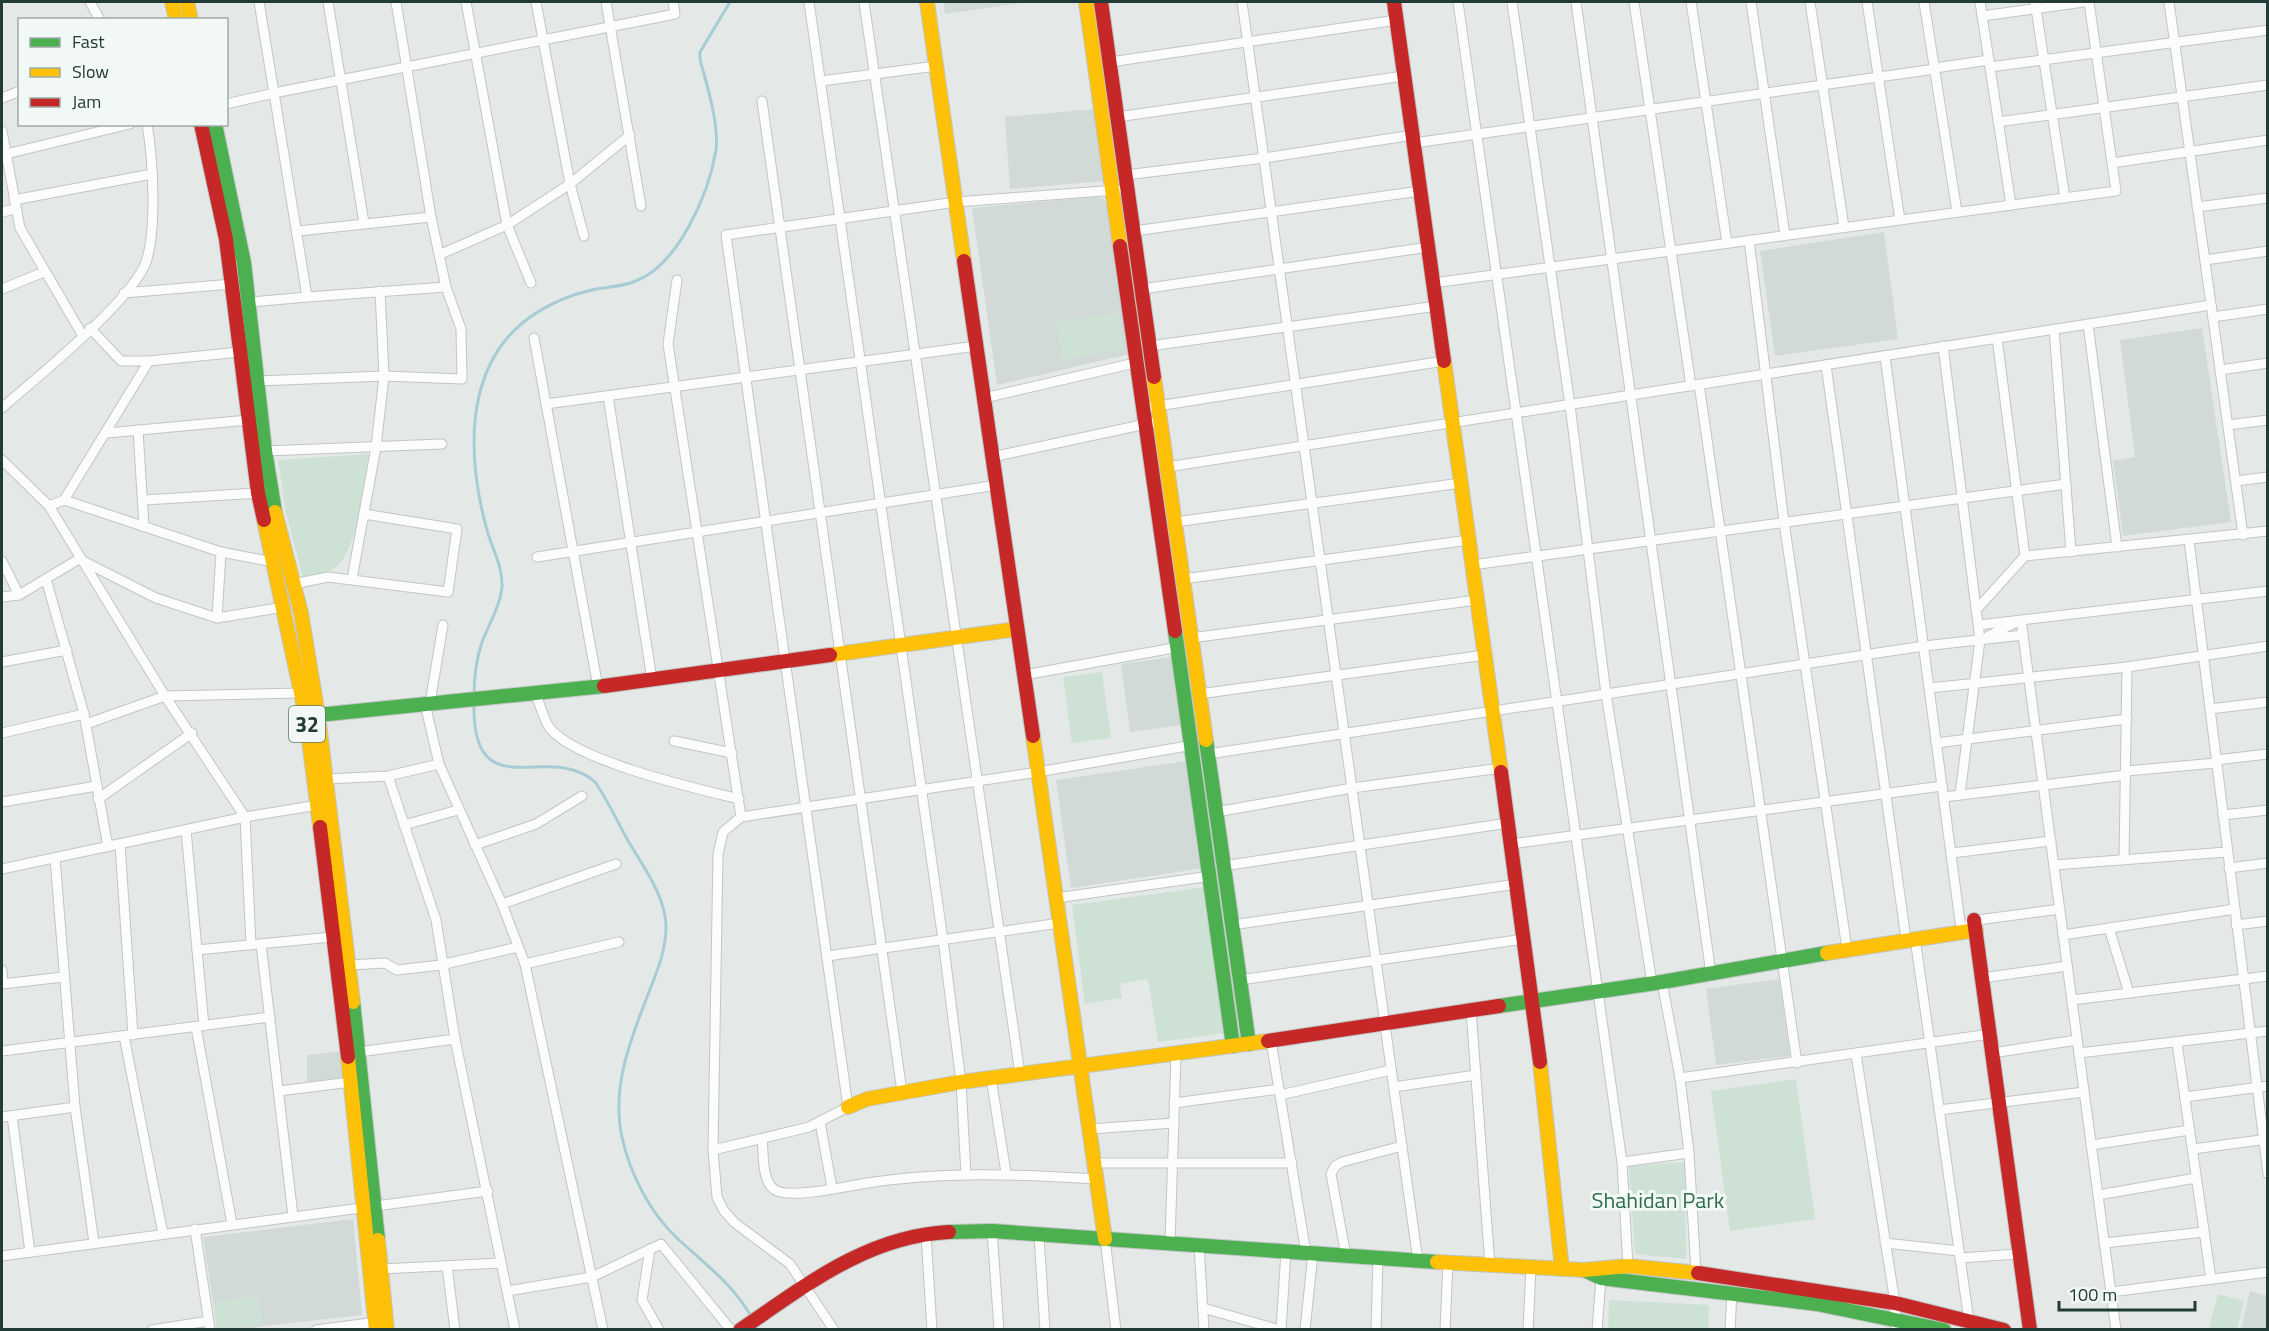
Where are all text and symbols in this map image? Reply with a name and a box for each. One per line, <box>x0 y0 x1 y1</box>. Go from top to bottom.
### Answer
legend <box>18 18 228 126</box>
text: Fast <box>72 28 105 55</box>
text: Slow <box>72 58 109 85</box>
text: Jam <box>72 88 101 115</box>
road number: 32 <box>289 706 325 742</box>
park label: Shahidan Park <box>1592 1183 1725 1217</box>
scale bar <box>2059 1274 2196 1312</box>
text: 100 m <box>2068 1281 2117 1308</box>

